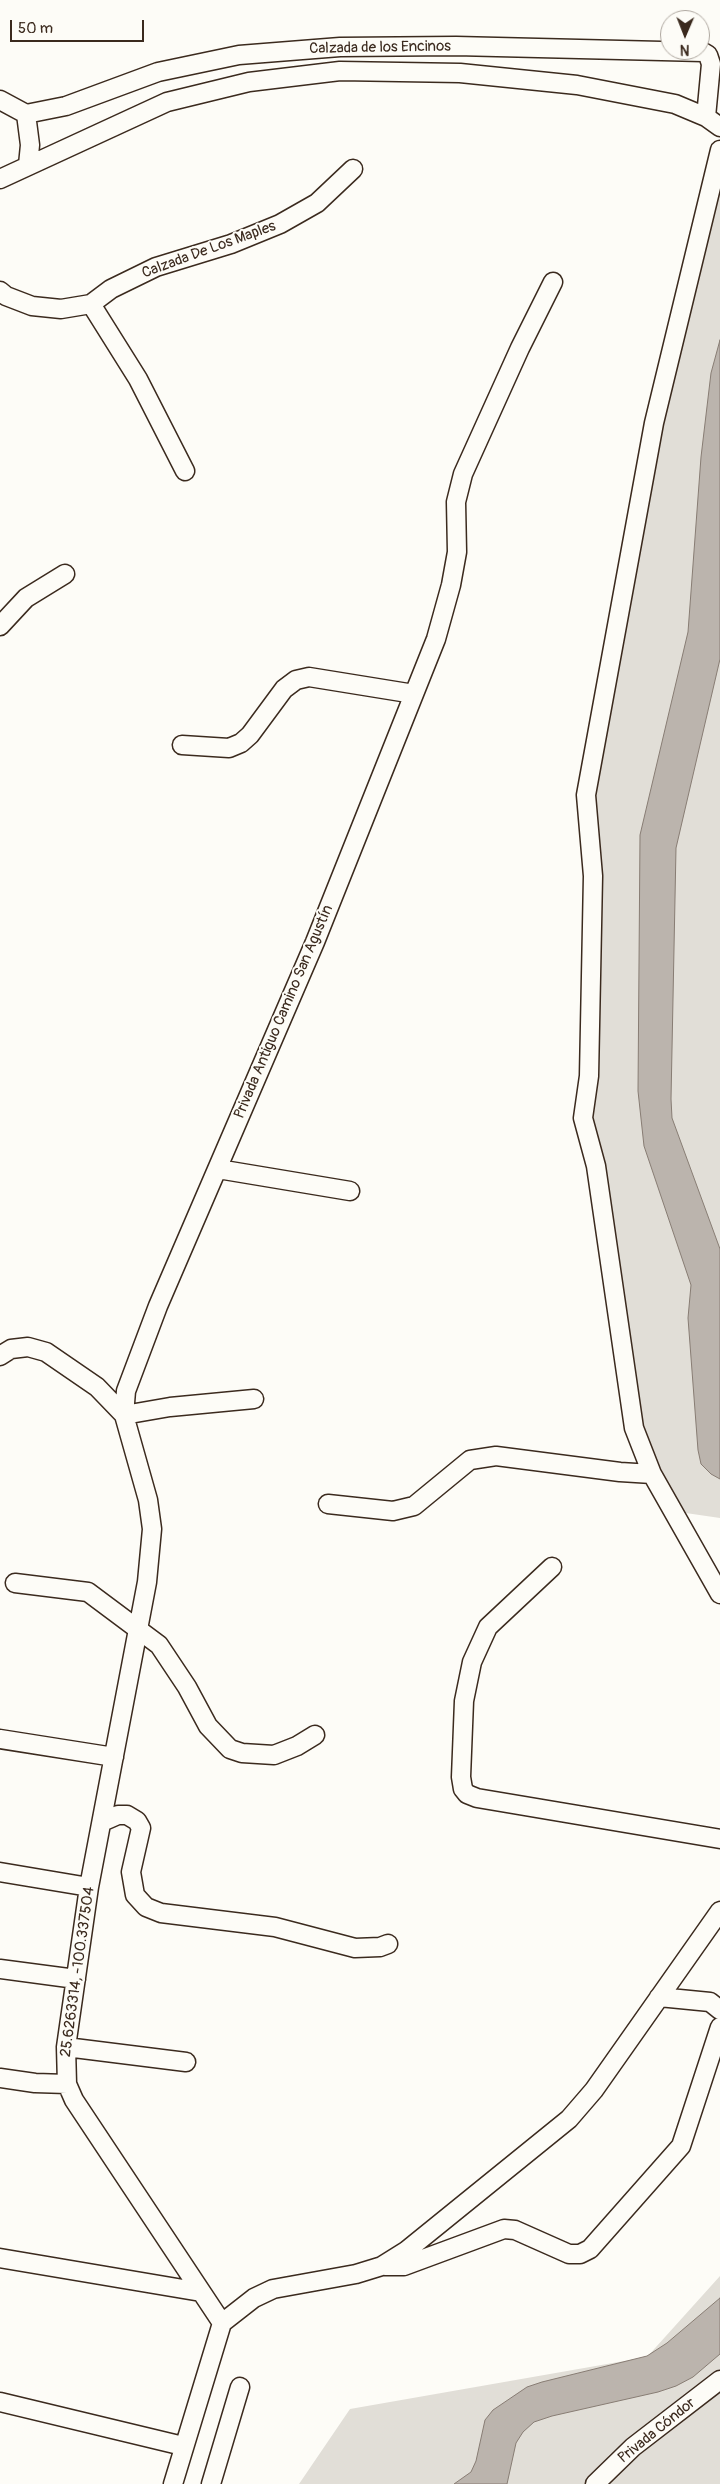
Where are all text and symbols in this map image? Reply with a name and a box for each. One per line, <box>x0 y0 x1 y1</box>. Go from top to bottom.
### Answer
scale bar <box>12 10 146 42</box>
north arrow <box>660 10 710 60</box>
text: 50 m <box>18 19 53 38</box>
street label: Calzada de los Encinos <box>309 38 451 58</box>
text: N <box>680 41 690 58</box>
street label: Calzada De Los Maples <box>140 217 278 283</box>
street label: Privada Antiguo Camino San Agustín <box>231 902 337 1122</box>
street label: 25.6263314, -100.337504 <box>57 1886 99 2058</box>
street label: Privada Cóndor <box>615 2394 699 2468</box>

